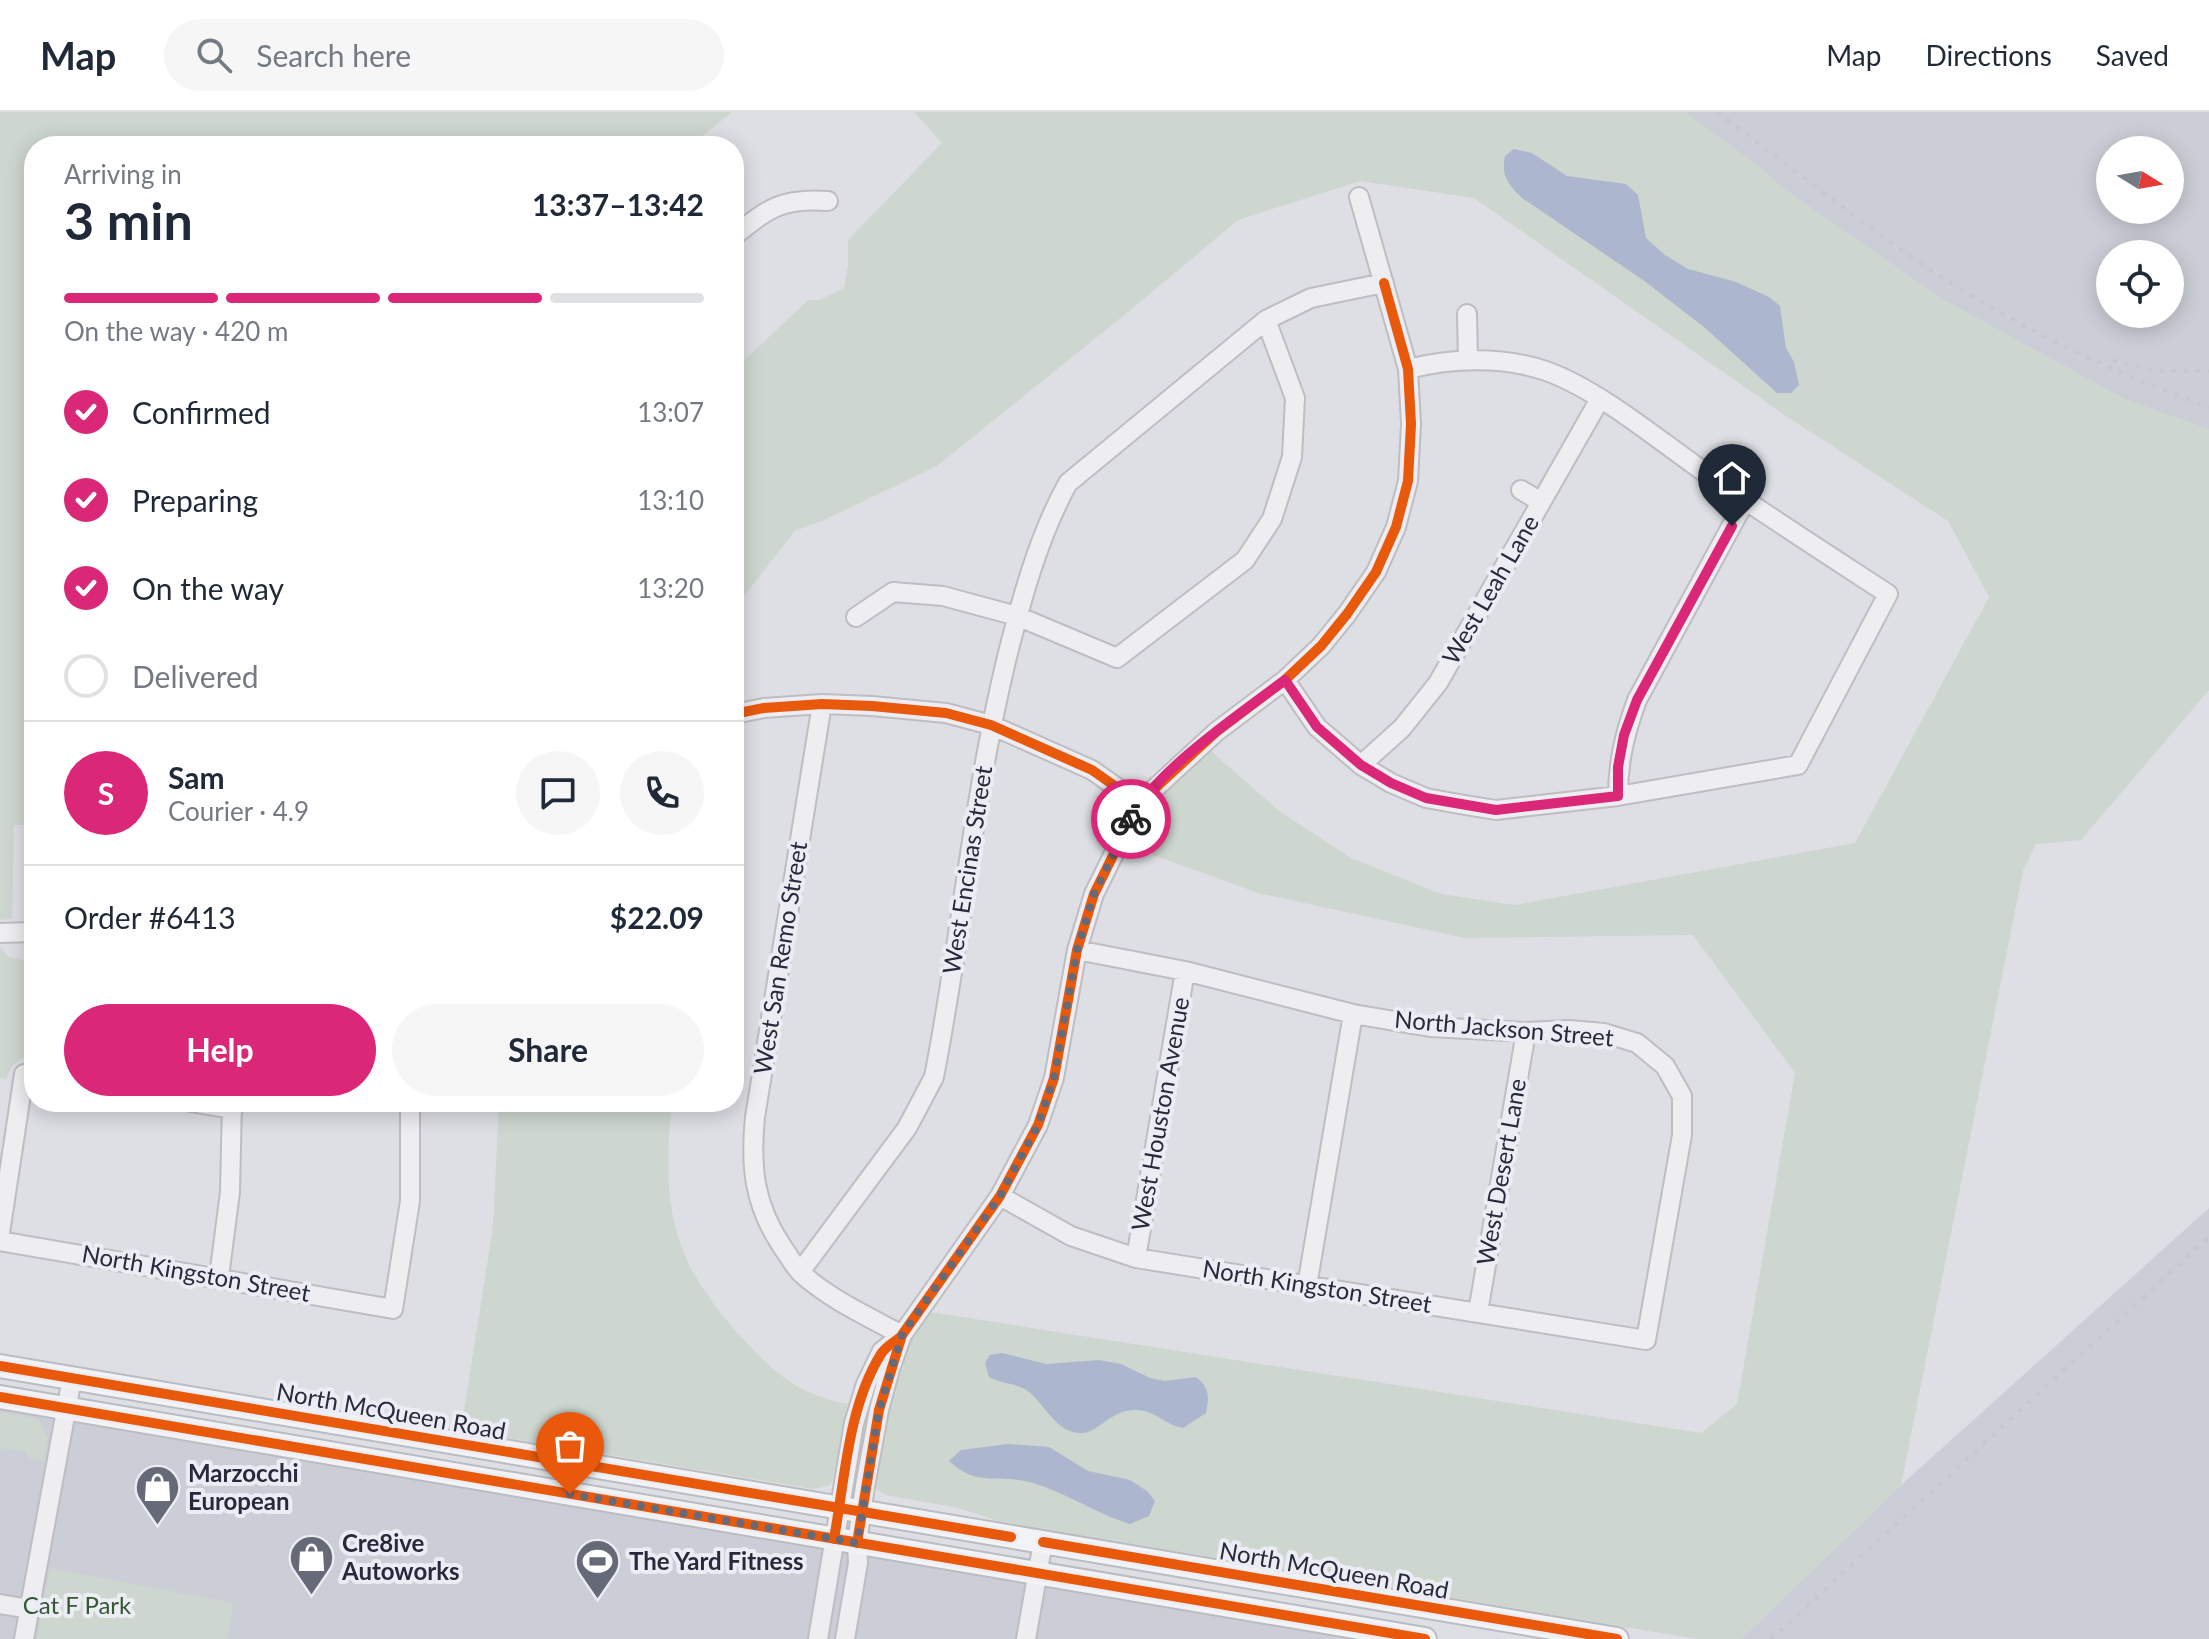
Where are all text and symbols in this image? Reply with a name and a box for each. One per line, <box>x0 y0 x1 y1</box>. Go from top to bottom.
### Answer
search box <box>164 19 724 91</box>
text: Map <box>40 32 116 78</box>
icon: search <box>192 33 236 77</box>
text: Search here <box>256 37 411 73</box>
text: Map <box>1826 38 1881 72</box>
text: Directions <box>1925 38 2052 72</box>
text: Saved <box>2096 38 2169 72</box>
north arrow <box>2096 136 2184 224</box>
map controls <box>2096 136 2184 328</box>
text: Arriving in <box>64 158 182 190</box>
text: 13:37–13:42 <box>532 186 704 222</box>
text: 3 min <box>64 189 193 251</box>
button: locate <box>2096 240 2184 328</box>
text: On the way · 420 m <box>64 315 288 347</box>
icon: check <box>64 390 108 434</box>
text: Confirmed <box>132 394 271 430</box>
text: 13:07 <box>637 396 704 428</box>
pin <box>1698 444 1766 526</box>
icon: home <box>1710 456 1754 500</box>
icon: check <box>64 478 108 522</box>
text: Preparing <box>132 482 258 518</box>
text: 13:10 <box>637 484 704 516</box>
street label: West Leah Lane <box>1435 510 1544 669</box>
icon: check <box>64 566 108 610</box>
text: On the way <box>132 570 284 606</box>
text: 13:20 <box>637 572 704 604</box>
text: Delivered <box>132 658 259 694</box>
button: chat <box>516 751 600 835</box>
button: phone <box>620 751 704 835</box>
text: Sam <box>168 759 225 795</box>
street label: West Encinas Street <box>936 763 997 976</box>
text: S <box>98 775 114 811</box>
courier <box>1091 779 1171 859</box>
text: Courier · 4.9 <box>168 795 309 827</box>
icon: bike <box>1109 797 1153 841</box>
street label: West San Remo Street <box>747 839 812 1076</box>
text: Order #6413 <box>64 899 236 935</box>
text: $22.09 <box>610 899 704 935</box>
street label: West Houston Avenue <box>1125 995 1194 1233</box>
street label: North Jackson Street <box>1393 1003 1615 1052</box>
button: Help <box>64 1004 376 1096</box>
button: Share <box>392 1004 704 1096</box>
street label: West Desert Lane <box>1470 1076 1531 1267</box>
street label: North Kingston Street <box>80 1238 313 1307</box>
street label: North Kingston Street <box>1201 1253 1434 1318</box>
street label: North McQueen Road <box>274 1376 508 1445</box>
pin <box>536 1412 604 1494</box>
icon: bag <box>548 1424 592 1468</box>
place label: Marzocchi European <box>188 1458 299 1515</box>
shop icon: Marzocchi European <box>133 1464 181 1527</box>
place label: Cre8ive Autoworks <box>341 1528 460 1585</box>
shop icon: Cre8ive Autoworks <box>287 1534 335 1597</box>
street label: North McQueen Road <box>1217 1535 1451 1604</box>
sports icon: The Yard Fitness <box>574 1538 622 1601</box>
place label: The Yard Fitness <box>629 1546 804 1575</box>
park label: Cat F Park <box>23 1590 132 1619</box>

